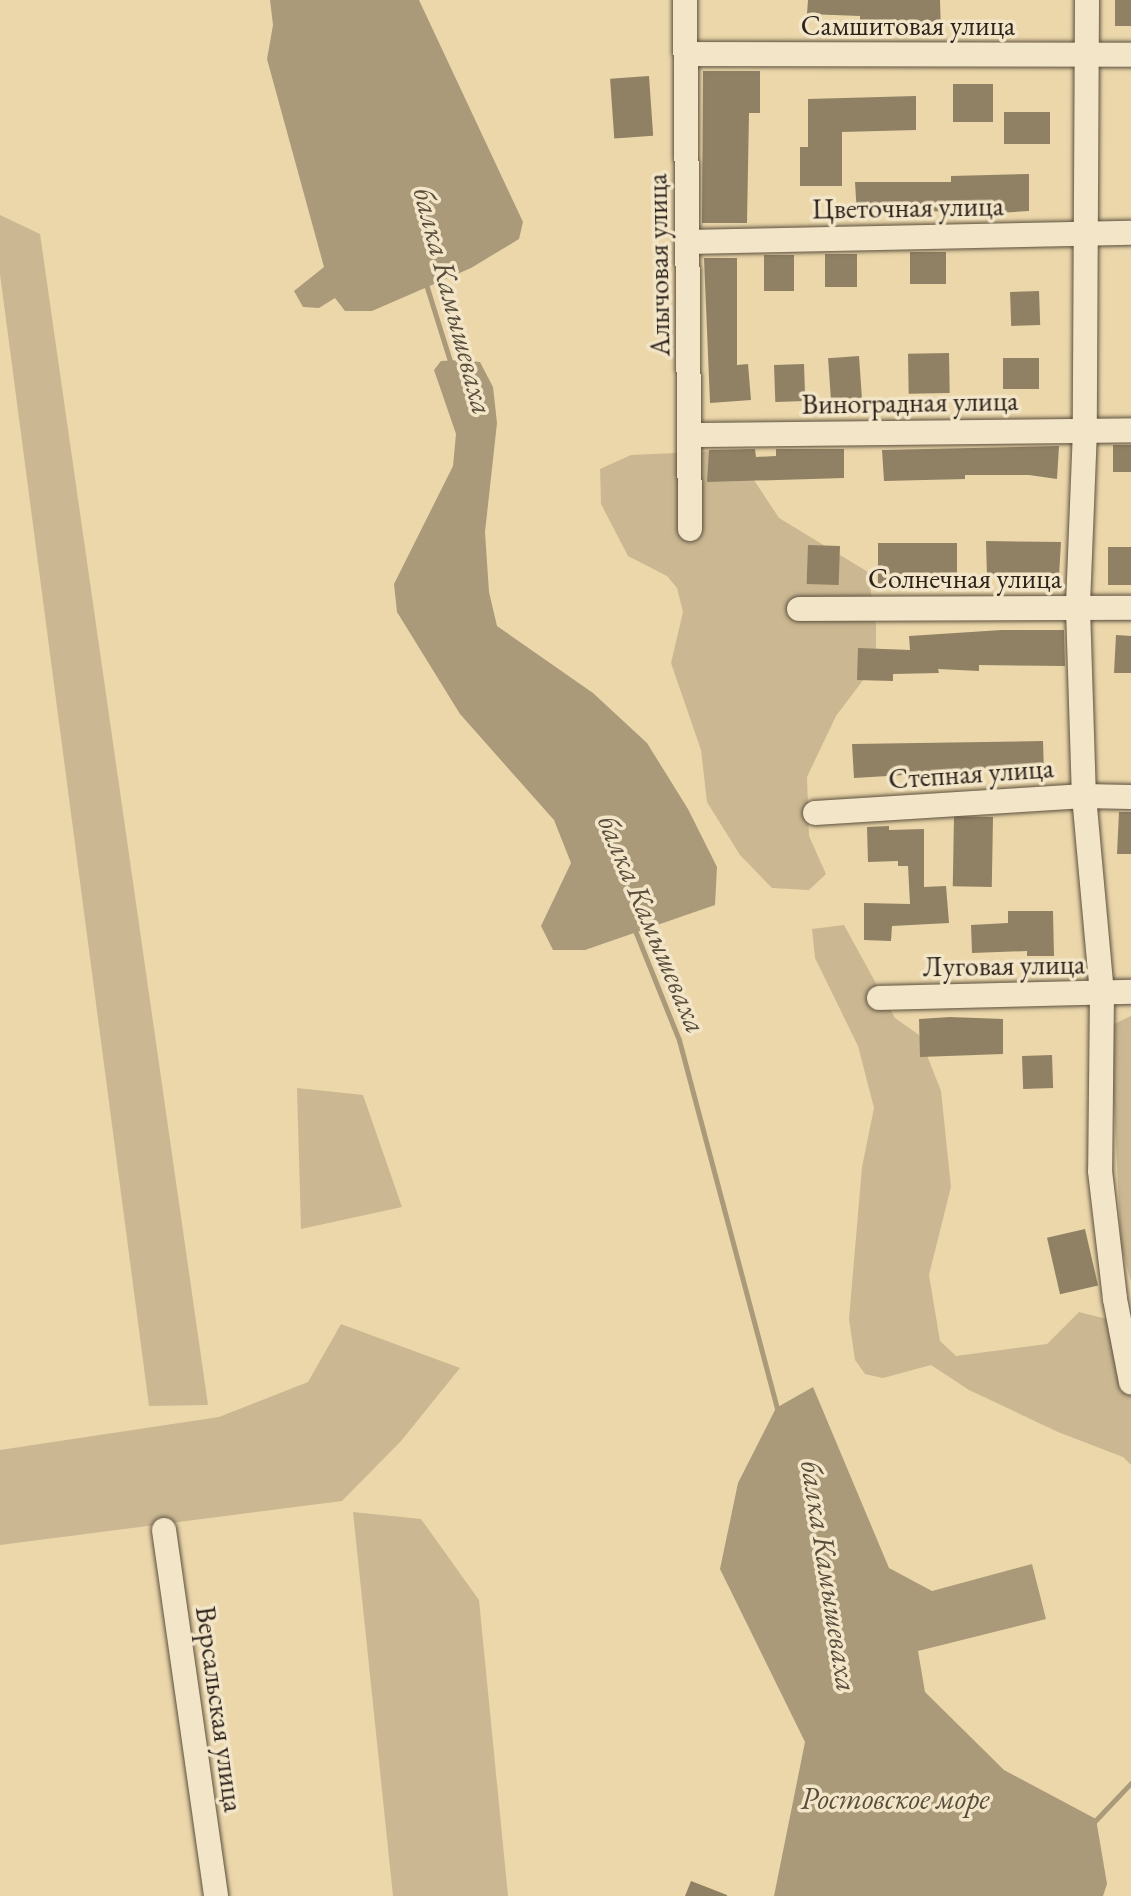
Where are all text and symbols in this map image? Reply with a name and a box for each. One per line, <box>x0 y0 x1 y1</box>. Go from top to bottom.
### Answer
street label: Самшитовая улица <box>801 8 1015 42</box>
street label: Алычовая улица <box>640 173 676 357</box>
water label: балка Камышеваха <box>405 184 501 418</box>
street label: Цветочная улица <box>812 189 1004 225</box>
street label: Виноградная улица <box>801 383 1019 421</box>
street label: Солнечная улица <box>868 561 1062 595</box>
street label: Степная улица <box>887 750 1055 796</box>
water label: балка Камышеваха <box>590 810 714 1038</box>
street label: Луговая улица <box>922 947 1086 983</box>
water label: балка Камышеваха <box>793 1458 865 1694</box>
street label: Версальская улица <box>189 1604 251 1814</box>
water label: Ростовское море <box>801 1781 989 1817</box>

